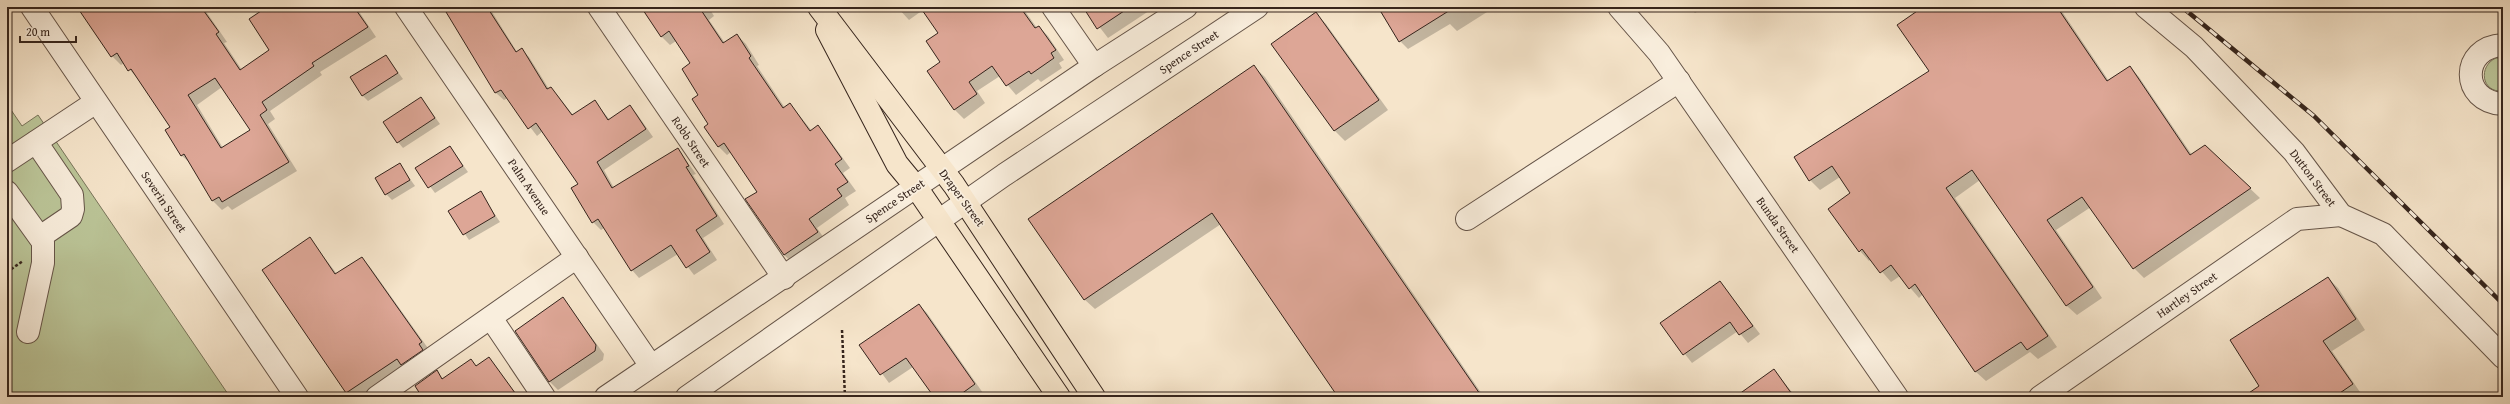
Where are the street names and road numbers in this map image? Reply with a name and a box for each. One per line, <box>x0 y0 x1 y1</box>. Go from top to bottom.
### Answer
street label: Spence Street <box>1156 25 1223 78</box>
street label: Robb Street <box>668 113 715 171</box>
street label: Dutton Street <box>2286 145 2341 211</box>
street label: Palm Avenue <box>504 155 555 219</box>
street label: Draper Street <box>936 165 990 231</box>
street label: Severin Street <box>138 168 192 236</box>
street label: Spence Street <box>862 174 929 227</box>
street label: Bunda Street <box>1753 193 1804 257</box>
street label: Hartley Street <box>2153 267 2221 322</box>

